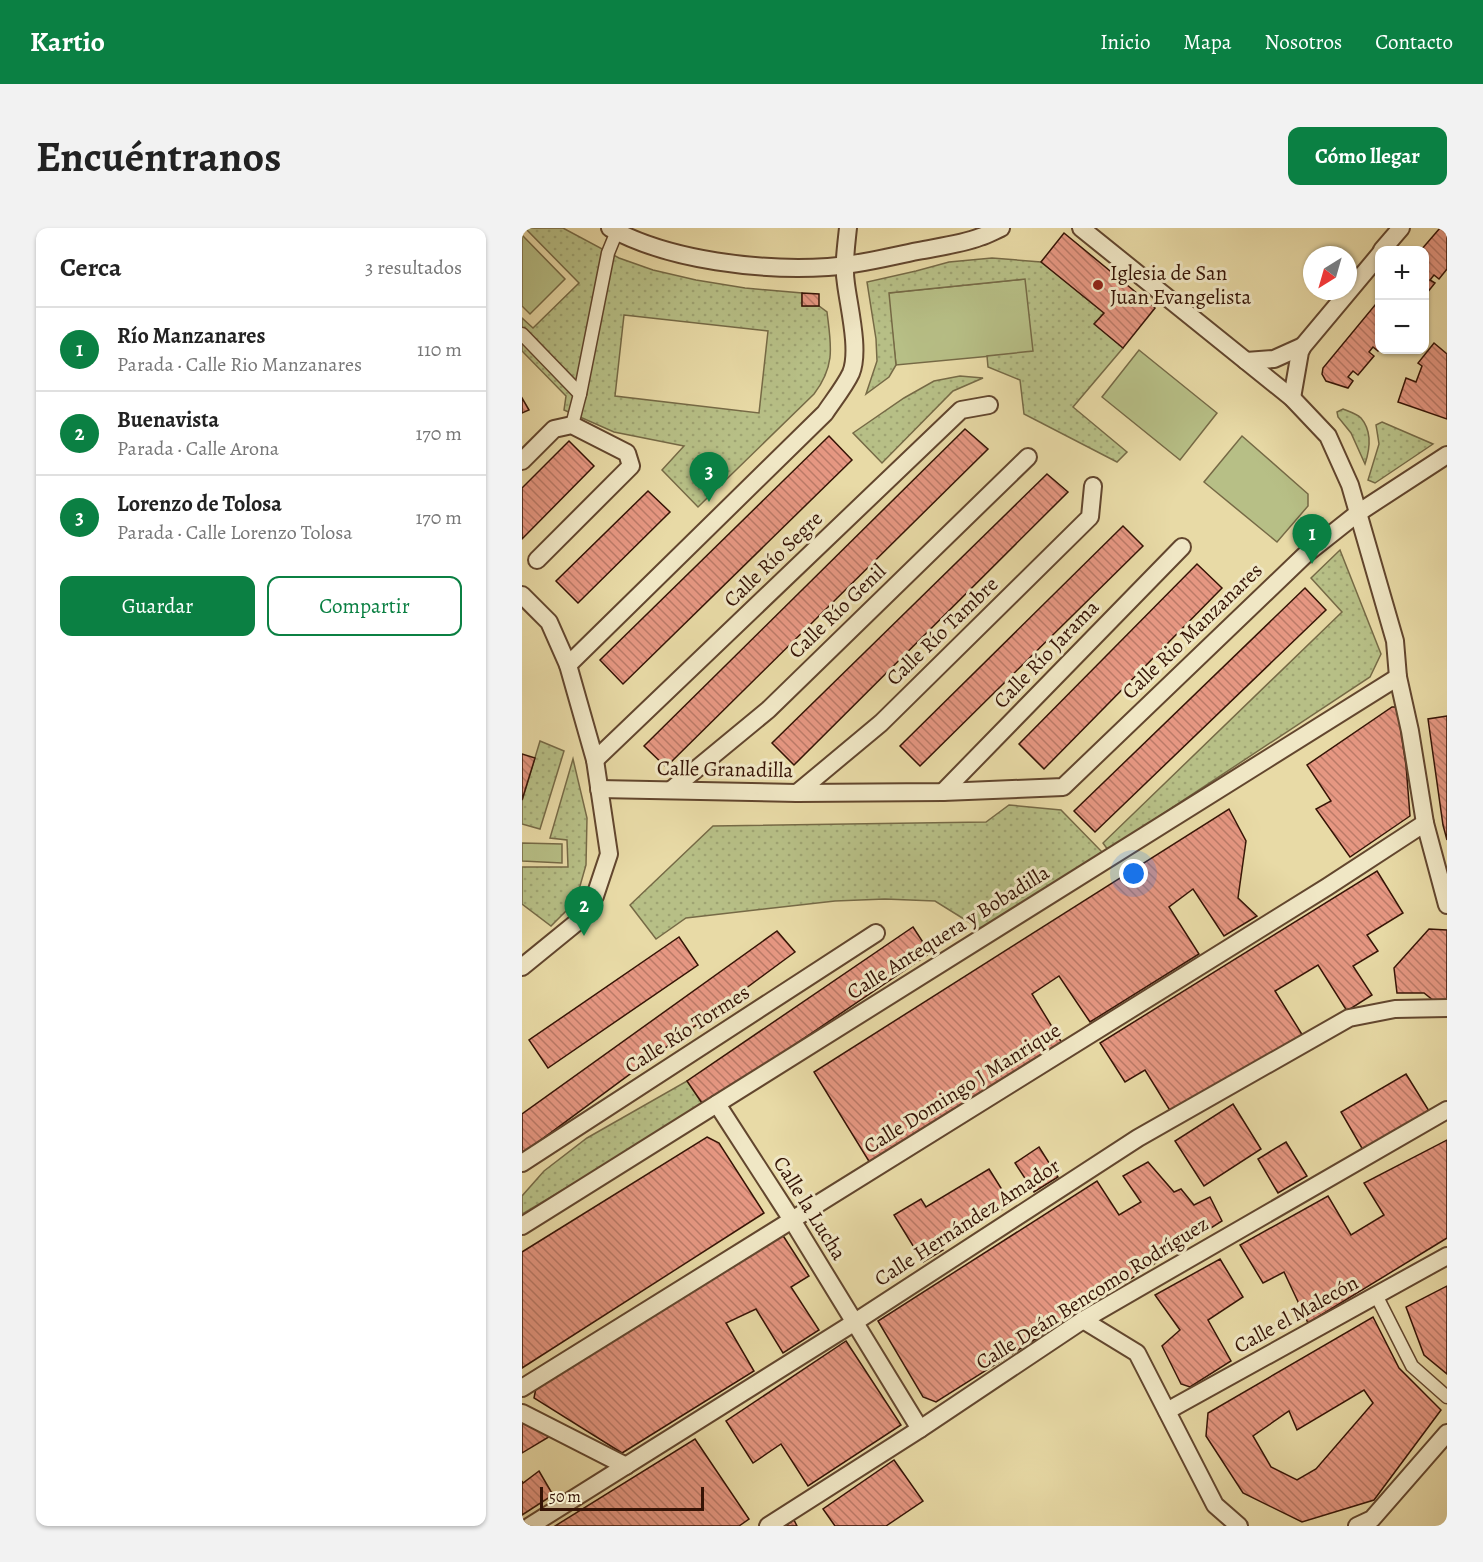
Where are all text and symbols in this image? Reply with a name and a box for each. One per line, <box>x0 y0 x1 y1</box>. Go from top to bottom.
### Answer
text: Kartio <box>30 23 105 61</box>
text: Inicio <box>1100 28 1150 56</box>
text: Mapa <box>1183 28 1232 56</box>
text: Nosotros <box>1265 28 1342 56</box>
text: Contacto <box>1375 28 1453 56</box>
button: Cómo llegar <box>1288 127 1447 185</box>
text: Encuéntranos <box>36 128 281 185</box>
north arrow <box>1303 246 1357 300</box>
map controls <box>1375 246 1429 354</box>
button: + <box>1375 246 1429 300</box>
text: Cerca <box>60 250 122 285</box>
text: 3 resultados <box>365 254 462 281</box>
place label: Iglesia de San Juan Evangelista <box>1110 259 1251 311</box>
marker: Iglesia de San Juan Evangelista <box>1091 278 1105 292</box>
button: − <box>1375 300 1429 354</box>
text: Río Manzanares <box>117 321 266 351</box>
text: 1 <box>76 336 83 363</box>
text: 110 m <box>417 336 462 363</box>
text: Parada · Calle Rio Manzanares <box>117 351 362 378</box>
text: Buenavista <box>117 405 219 435</box>
text: 2 <box>75 420 84 447</box>
text: 170 m <box>416 420 462 447</box>
text: Parada · Calle Arona <box>117 435 279 462</box>
pin: 3 <box>690 452 729 502</box>
text: Lorenzo de Tolosa <box>117 489 282 519</box>
text: 3 <box>75 504 84 531</box>
text: 170 m <box>416 504 462 531</box>
street label: Calle Río Segre <box>717 505 829 613</box>
pin: 1 <box>1292 514 1332 564</box>
text: Parada · Calle Lorenzo Tolosa <box>117 519 353 546</box>
street label: Calle Río Genil <box>782 557 892 665</box>
street label: Calle Rio Manzanares <box>1116 557 1268 705</box>
street label: Calle Río Tambre <box>880 570 1004 692</box>
button: Guardar <box>60 576 255 636</box>
button: Compartir <box>267 576 462 636</box>
street label: Calle Río Jarama <box>987 593 1105 714</box>
street label: Calle Granadilla <box>657 754 794 784</box>
street label: Calle Antequera y Bobadilla <box>841 858 1055 1006</box>
your location <box>1119 859 1148 888</box>
pin: 2 <box>564 886 604 936</box>
street label: Calle Río Tormes <box>619 978 755 1080</box>
street label: Calle Domingo J Manrique <box>858 1016 1066 1160</box>
street label: Calle la Lucha <box>767 1151 853 1266</box>
street label: Calle Hernández Amador <box>869 1151 1065 1293</box>
street label: Calle Deán Bencomo Rodríguez <box>970 1210 1214 1376</box>
street label: Calle el Malecón <box>1229 1268 1363 1360</box>
scale bar <box>540 1484 704 1512</box>
text: 50 m <box>549 1486 581 1508</box>

